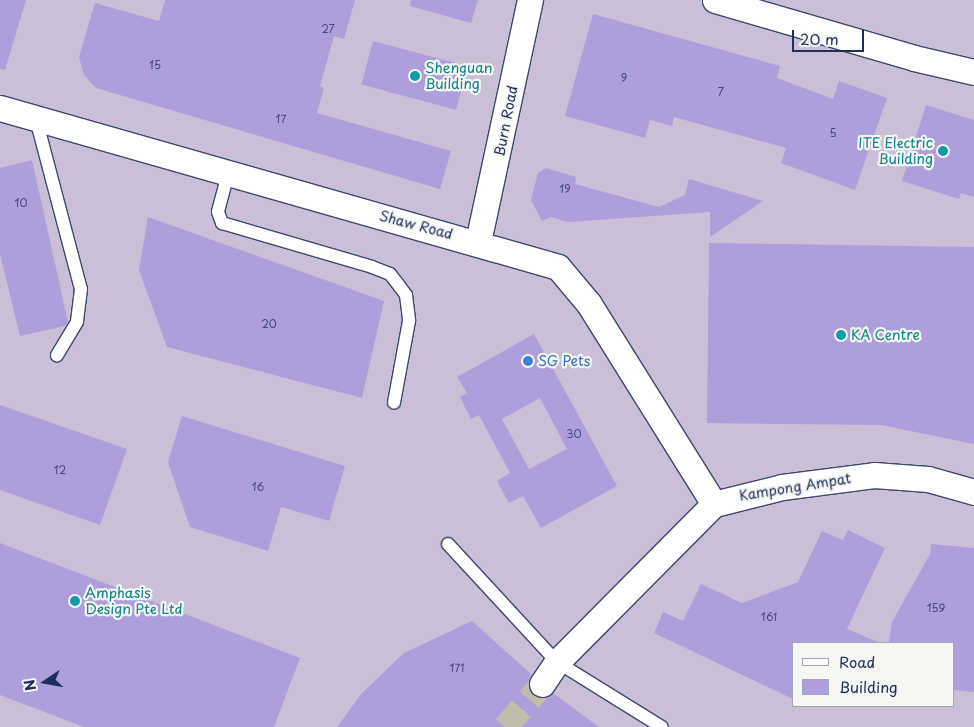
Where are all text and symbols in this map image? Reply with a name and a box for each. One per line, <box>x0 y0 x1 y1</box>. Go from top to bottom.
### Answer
scale bar <box>794 20 866 52</box>
house number: 27 <box>321 22 335 36</box>
text: 20 m <box>800 27 839 50</box>
house number: 15 <box>149 58 161 72</box>
place label: Shenguan Building <box>425 60 493 92</box>
marker: Shenguan Building <box>409 70 421 82</box>
house number: 9 <box>621 71 627 85</box>
street label: Burn Road <box>491 84 521 158</box>
house number: 7 <box>718 85 724 99</box>
house number: 17 <box>276 112 286 126</box>
house number: 5 <box>829 126 837 140</box>
place label: ITE Electric Building <box>856 135 933 168</box>
marker: ITE Electric Building <box>937 145 949 157</box>
house number: 19 <box>559 182 571 196</box>
house number: 10 <box>15 196 27 210</box>
street label: Shaw Road <box>377 207 455 243</box>
house number: 20 <box>261 317 277 331</box>
place label: KA Centre <box>851 327 922 343</box>
marker: KA Centre <box>835 329 847 341</box>
place label: SG Pets <box>538 353 591 369</box>
marker: SG Pets <box>522 355 534 367</box>
house number: 30 <box>566 427 582 441</box>
house number: 12 <box>54 463 66 477</box>
street label: Kampong Ampat <box>738 470 852 504</box>
house number: 16 <box>252 480 264 494</box>
place label: Amphasis Design Pte Ltd <box>85 585 183 618</box>
marker: Amphasis Design Pte Ltd <box>69 595 81 607</box>
house number: 159 <box>927 601 945 615</box>
house number: 161 <box>761 610 777 624</box>
legend <box>792 642 954 707</box>
text: Road <box>839 650 875 673</box>
north arrow <box>20 657 70 707</box>
house number: 171 <box>450 661 464 675</box>
text: Building <box>839 675 898 698</box>
text: N <box>18 678 41 693</box>

